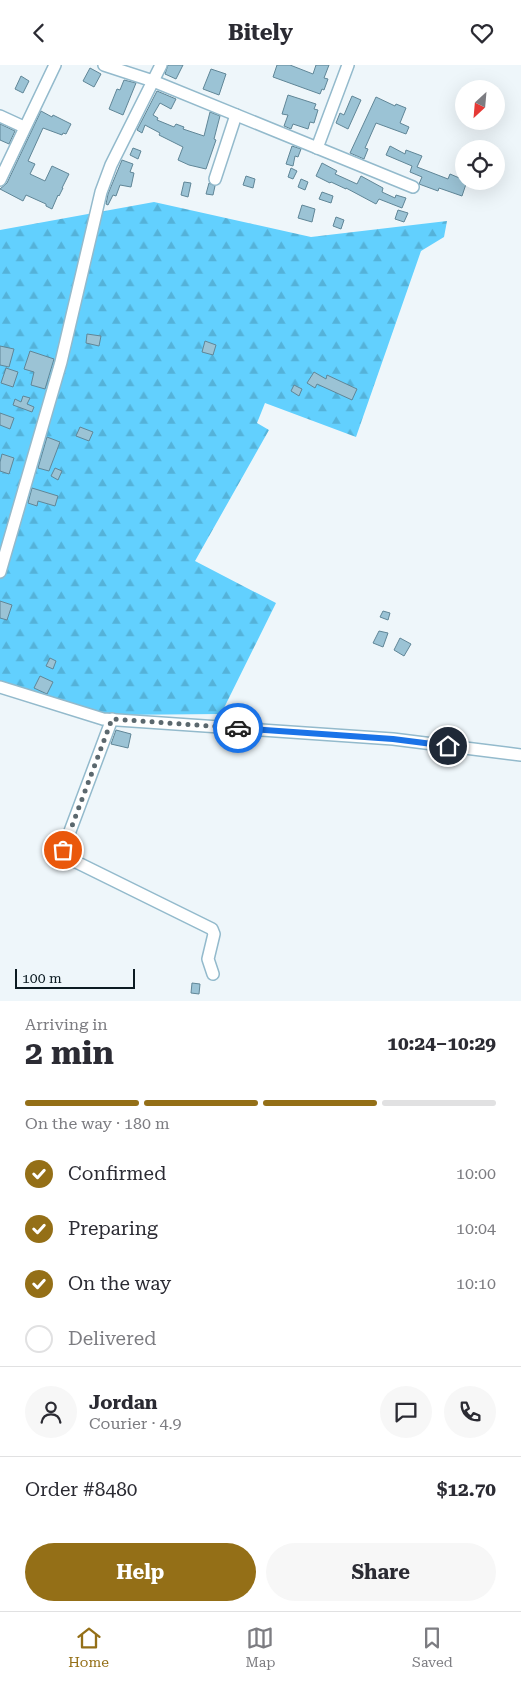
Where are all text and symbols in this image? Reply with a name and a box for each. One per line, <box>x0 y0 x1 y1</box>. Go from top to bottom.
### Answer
icon: back <box>25 19 53 47</box>
icon: heart <box>468 19 496 47</box>
text: Bitely <box>228 20 293 45</box>
north arrow <box>455 80 505 130</box>
map controls <box>455 80 505 190</box>
button: locate <box>455 140 505 190</box>
courier <box>213 703 263 753</box>
icon: car <box>224 714 252 742</box>
pin <box>427 725 469 767</box>
icon: home <box>434 732 462 760</box>
pin <box>42 829 84 871</box>
icon: bag <box>49 836 77 864</box>
scale bar <box>15 966 135 989</box>
text: 100 m <box>22 970 62 986</box>
text: Arriving in <box>25 1015 108 1034</box>
text: 10:24–10:29 <box>387 1032 496 1055</box>
text: 2 min <box>25 1034 114 1072</box>
text: On the way · 180 m <box>25 1114 170 1133</box>
icon: check <box>25 1160 53 1188</box>
text: Confirmed <box>68 1162 166 1185</box>
text: 10:00 <box>456 1164 496 1183</box>
icon: check <box>25 1215 53 1243</box>
text: Preparing <box>68 1217 158 1240</box>
text: 10:04 <box>456 1219 496 1238</box>
icon: check <box>25 1270 53 1298</box>
text: On the way <box>68 1272 171 1295</box>
text: 10:10 <box>456 1274 496 1293</box>
text: Delivered <box>68 1327 156 1350</box>
button: person <box>25 1386 77 1438</box>
button: chat <box>380 1386 432 1438</box>
button: phone <box>444 1386 496 1438</box>
text: Jordan <box>89 1391 158 1414</box>
text: Courier · 4.9 <box>89 1414 182 1433</box>
text: Order #8480 <box>25 1478 137 1501</box>
text: $12.70 <box>437 1478 496 1501</box>
button: Help <box>25 1543 256 1601</box>
button: Share <box>266 1543 496 1601</box>
tab: Home <box>68 1624 109 1670</box>
tab: Map <box>246 1624 275 1670</box>
tab: Saved <box>412 1624 453 1670</box>

